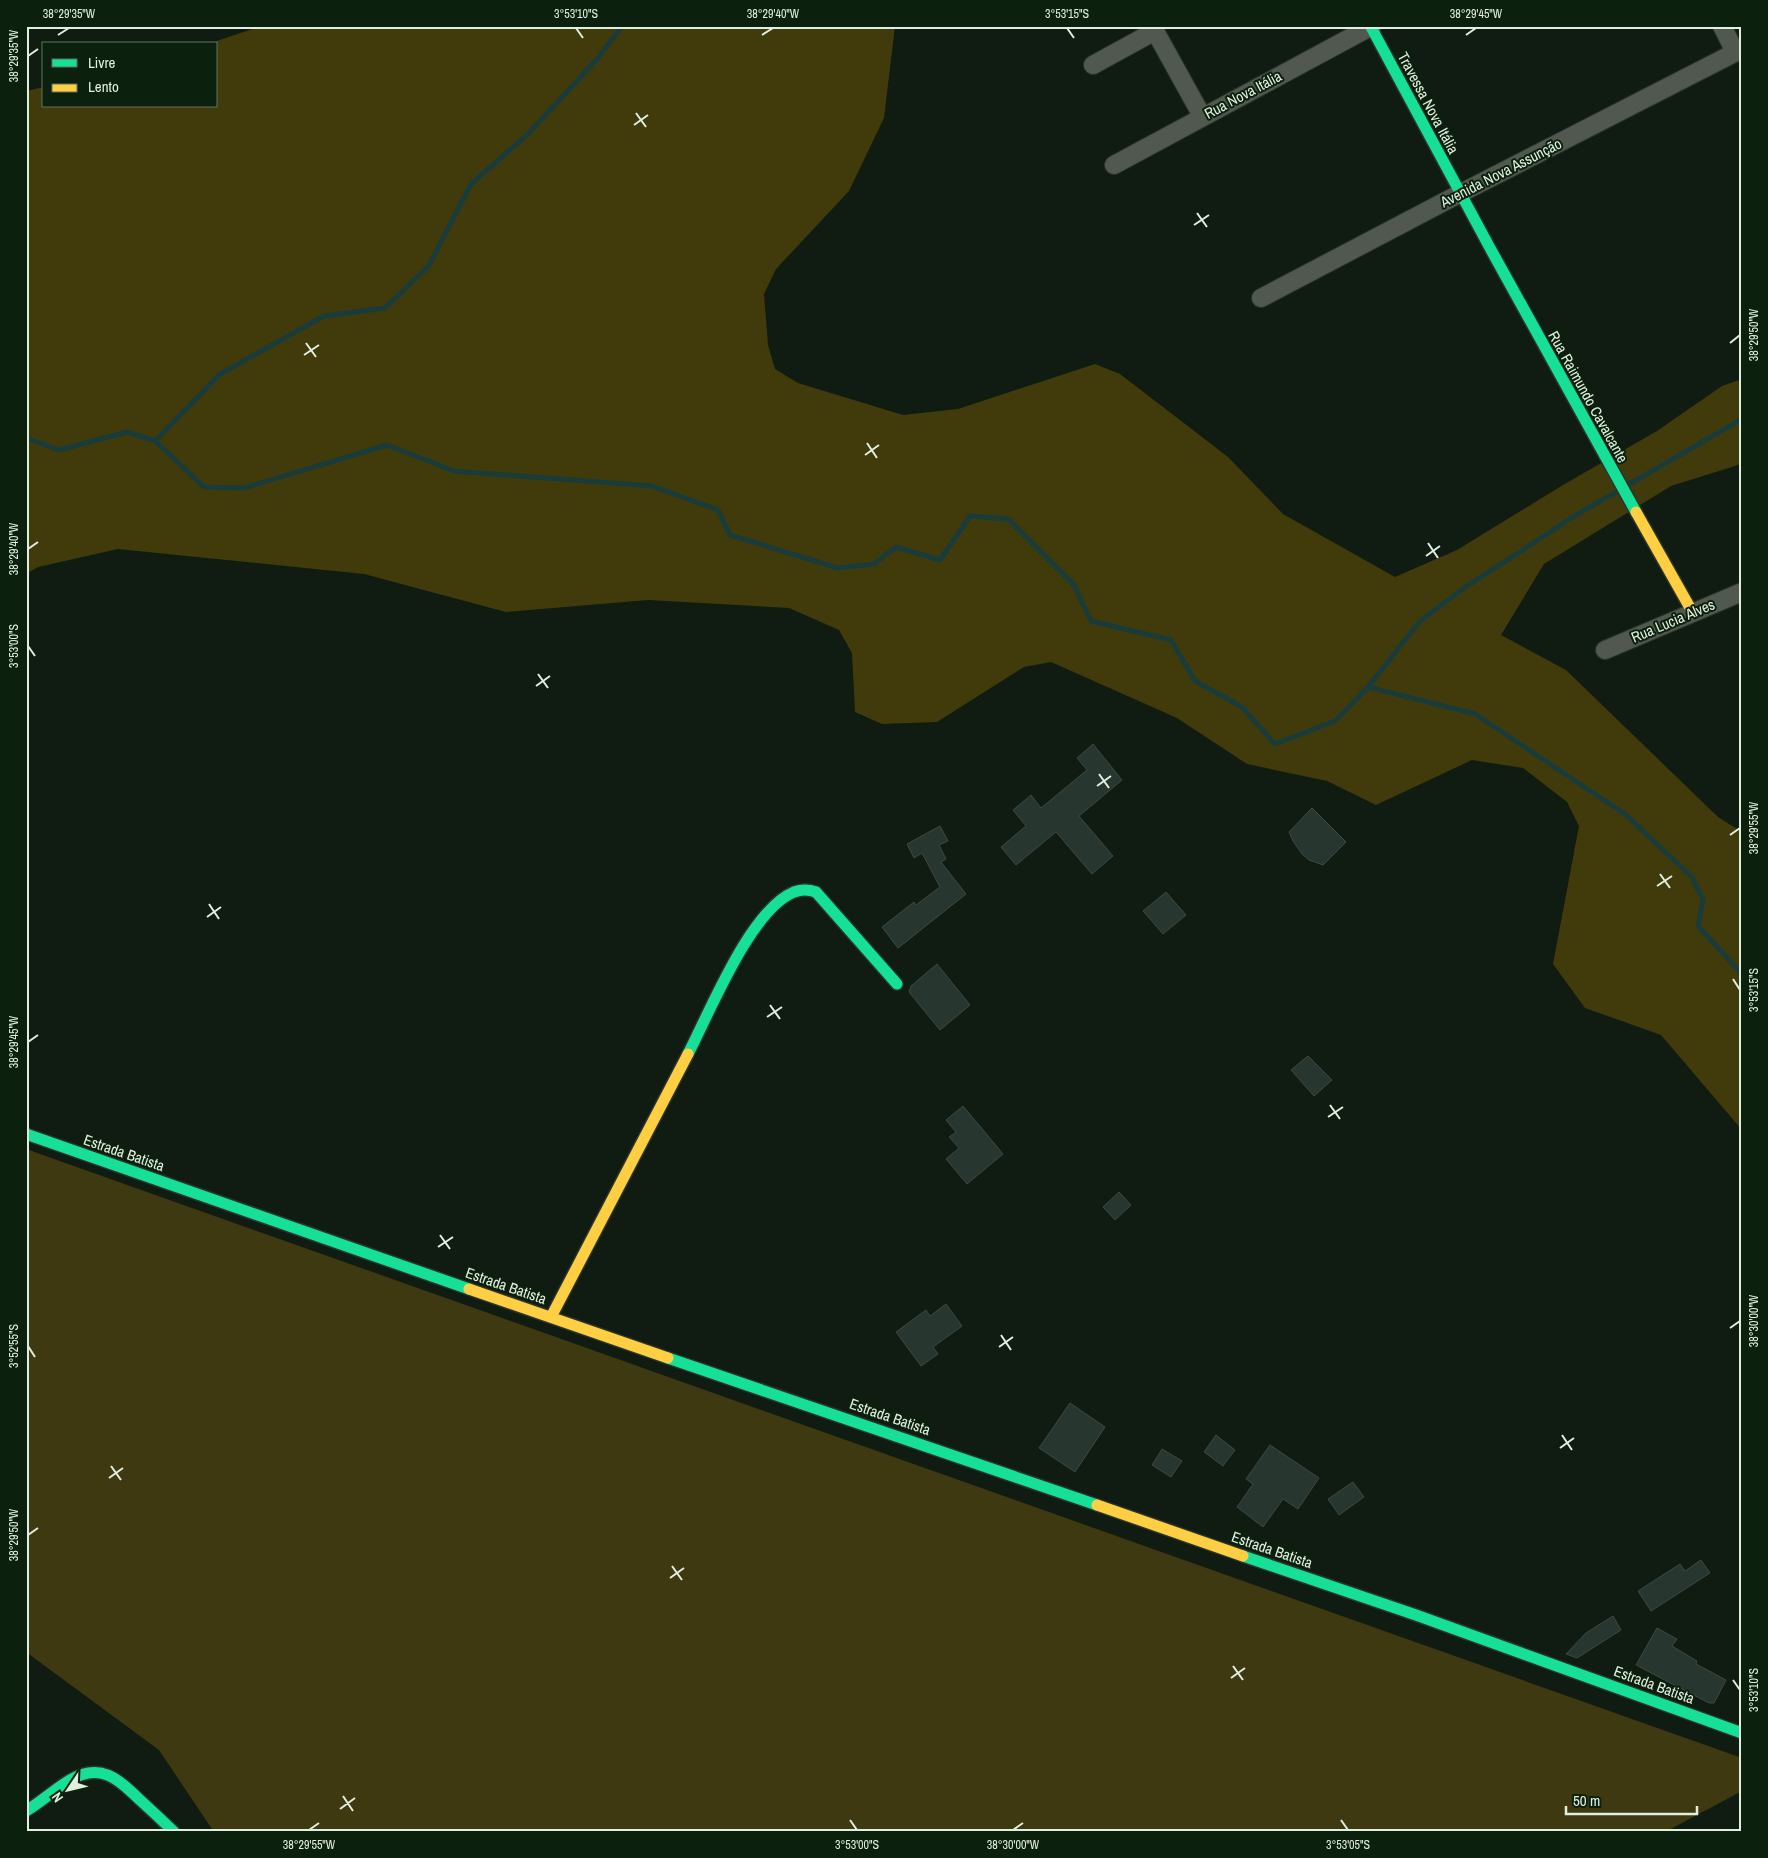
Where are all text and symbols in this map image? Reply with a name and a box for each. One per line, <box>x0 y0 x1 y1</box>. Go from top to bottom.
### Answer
text: 38°29'35"W <box>43 6 96 22</box>
text: 3°53'10"S <box>554 6 598 22</box>
text: 38°29'40"W <box>747 6 800 22</box>
text: 3°53'15"S <box>1045 6 1089 22</box>
text: 38°29'45"W <box>1450 6 1503 22</box>
text: 38°29'35"W <box>6 29 22 82</box>
legend <box>42 42 218 108</box>
street label: Travessa Nova Itália <box>1393 48 1464 157</box>
text: Livre <box>88 52 116 73</box>
street label: Rua Nova Itália <box>1200 65 1285 124</box>
text: Lento <box>88 76 119 97</box>
street label: Avenida Nova Assunção <box>1435 133 1565 213</box>
text: 38°29'50"W <box>1746 308 1762 361</box>
street label: Rua Raimundo Cavalcante <box>1543 327 1633 467</box>
text: 38°29'40"W <box>6 522 22 575</box>
street label: Rua Lucia Alves <box>1628 594 1718 648</box>
text: 3°53'00"S <box>6 624 22 668</box>
text: 38°29'55"W <box>1746 801 1762 854</box>
text: 3°53'15"S <box>1746 968 1762 1012</box>
text: 38°29'45"W <box>6 1015 22 1068</box>
street label: Estrada Batista <box>81 1129 167 1176</box>
street label: Estrada Batista <box>463 1262 549 1309</box>
text: 38°30'00"W <box>1746 1294 1762 1347</box>
text: 3°52'55"S <box>6 1324 22 1368</box>
street label: Estrada Batista <box>847 1393 933 1440</box>
text: 38°29'50"W <box>6 1508 22 1561</box>
street label: Estrada Batista <box>1229 1526 1315 1573</box>
street label: Estrada Batista <box>1611 1660 1697 1709</box>
text: 3°53'10"S <box>1746 1668 1762 1712</box>
north arrow <box>42 1766 92 1816</box>
scale bar <box>1566 1783 1697 1815</box>
text: N <box>48 1789 67 1806</box>
text: 50 m <box>1573 1790 1600 1811</box>
text: 38°29'55"W <box>283 1837 336 1853</box>
text: 3°53'00"S <box>835 1837 879 1853</box>
text: 38°30'00"W <box>987 1837 1040 1853</box>
text: 3°53'05"S <box>1326 1837 1370 1853</box>

